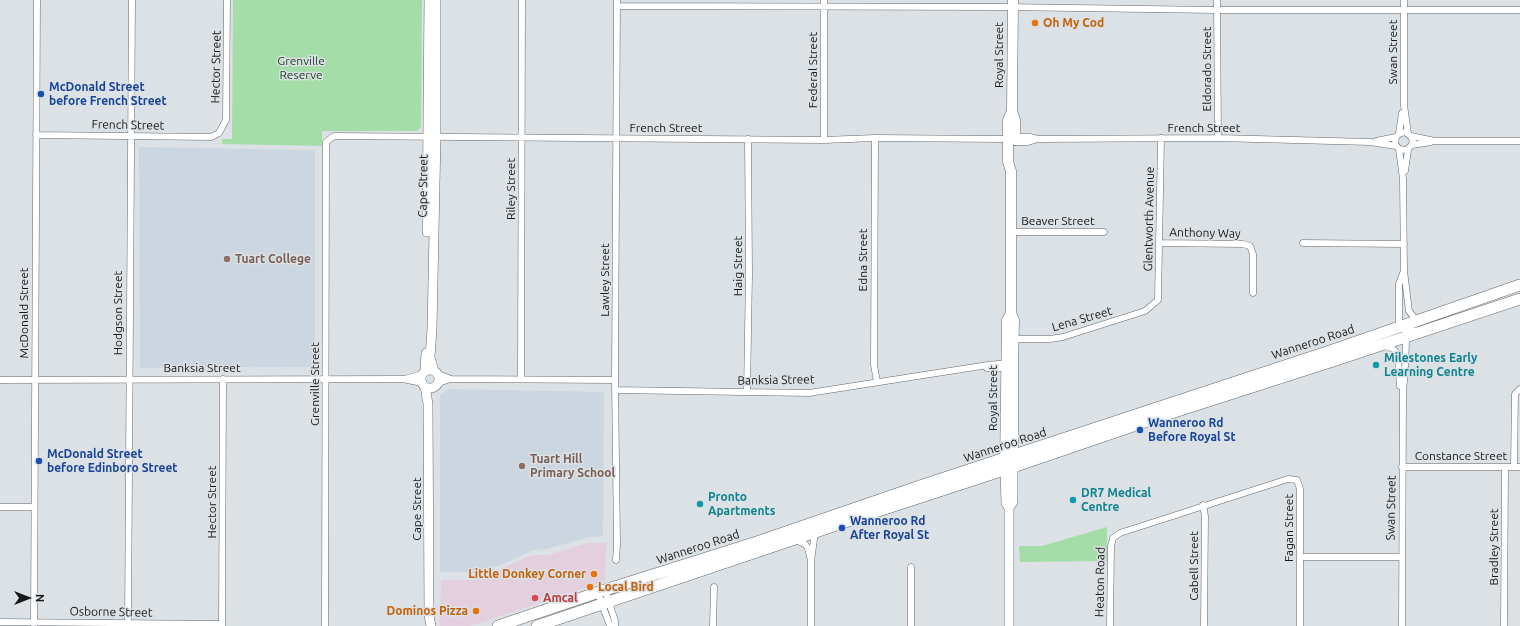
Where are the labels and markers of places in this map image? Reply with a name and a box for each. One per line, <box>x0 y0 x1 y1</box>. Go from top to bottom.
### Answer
place label: Oh My Cod <box>1043 16 1104 30</box>
marker: Oh My Cod <box>1030 18 1040 28</box>
place label: McDonald Street before French Street <box>49 80 167 108</box>
marker: McDonald Street before French Street <box>36 89 46 99</box>
place label: Tuart College <box>235 252 311 266</box>
marker: Tuart College <box>222 254 232 264</box>
place label: Milestones Early Learning Centre <box>1384 351 1477 379</box>
marker: Milestones Early Learning Centre <box>1371 360 1381 370</box>
place label: Wanneroo Rd Before Royal St <box>1148 416 1236 444</box>
marker: Wanneroo Rd Before Royal St <box>1135 425 1145 435</box>
place label: McDonald Street before Edinboro Street <box>47 447 177 475</box>
place label: Tuart Hill Primary School <box>530 452 615 480</box>
marker: McDonald Street before Edinboro Street <box>34 456 44 466</box>
marker: Tuart Hill Primary School <box>517 461 527 471</box>
place label: DR7 Medical Centre <box>1081 486 1151 514</box>
place label: Pronto Apartments <box>708 490 775 518</box>
marker: DR7 Medical Centre <box>1068 495 1078 505</box>
marker: Pronto Apartments <box>695 499 705 509</box>
place label: Wanneroo Rd After Royal St <box>850 514 929 542</box>
marker: Wanneroo Rd After Royal St <box>837 523 847 533</box>
place label: Little Donkey Corner <box>468 567 586 581</box>
marker: Little Donkey Corner <box>589 569 599 579</box>
place label: Local Bird <box>598 580 654 594</box>
marker: Local Bird <box>585 582 595 592</box>
place label: Amcal <box>543 591 578 605</box>
marker: Amcal <box>530 593 540 603</box>
place label: Dominos Pizza <box>387 604 468 618</box>
marker: Dominos Pizza <box>471 606 481 616</box>

